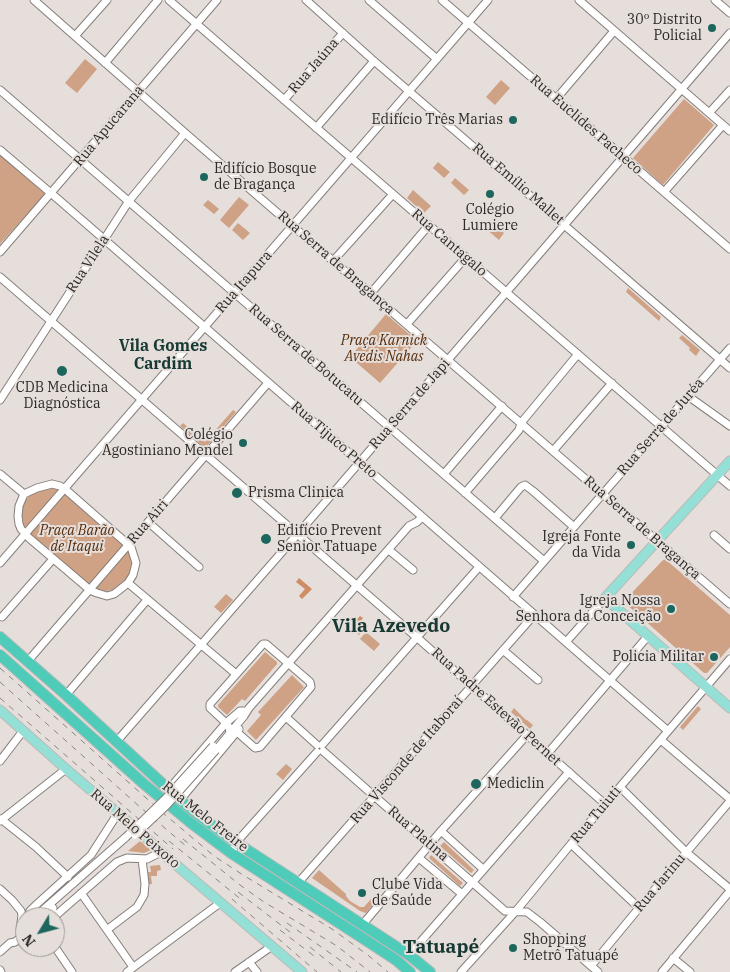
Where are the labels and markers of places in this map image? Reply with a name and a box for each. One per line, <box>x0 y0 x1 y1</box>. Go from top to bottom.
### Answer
place label: 30º Distrito Policial <box>627 12 702 44</box>
marker: 30º Distrito Policial <box>706 22 718 34</box>
place label: Edifício Três Marias <box>372 112 503 128</box>
marker: Edifício Três Marias <box>507 114 519 126</box>
place label: Edifício Bosque de Bragança <box>214 161 316 193</box>
marker: Edifício Bosque de Bragança <box>198 171 210 183</box>
marker: Colégio Lumiere <box>484 188 496 200</box>
place label: Colégio Lumiere <box>462 202 518 234</box>
marker: CDB Medicina Diagnóstica <box>55 364 69 378</box>
place label: CDB Medicina Diagnóstica <box>16 380 108 412</box>
place label: Colégio Agostiniano Mendel <box>102 427 233 460</box>
marker: Colégio Agostiniano Mendel <box>237 437 249 449</box>
place label: Prisma Clinica <box>248 485 344 501</box>
marker: Prisma Clinica <box>230 486 244 500</box>
place label: Edifício Prevent Senior Tatuape <box>277 523 382 556</box>
place label: Igreja Fonte da Vida <box>542 529 621 562</box>
marker: Edifício Prevent Senior Tatuape <box>259 532 273 546</box>
marker: Igreja Fonte da Vida <box>625 539 637 551</box>
place label: Igreja Nossa Senhora da Conceição <box>516 593 661 626</box>
marker: Igreja Nossa Senhora da Conceição <box>665 603 677 615</box>
place label: Policia Militar <box>612 649 704 665</box>
marker: Policia Militar <box>708 651 720 663</box>
place label: Mediclin <box>487 776 545 792</box>
marker: Mediclin <box>469 777 483 791</box>
place label: Clube Vida de Saúde <box>372 877 443 910</box>
marker: Clube Vida de Saúde <box>356 887 368 899</box>
place label: Shopping Metrô Tatuapé <box>523 932 619 964</box>
marker: Shopping Metrô Tatuapé <box>507 942 519 954</box>

